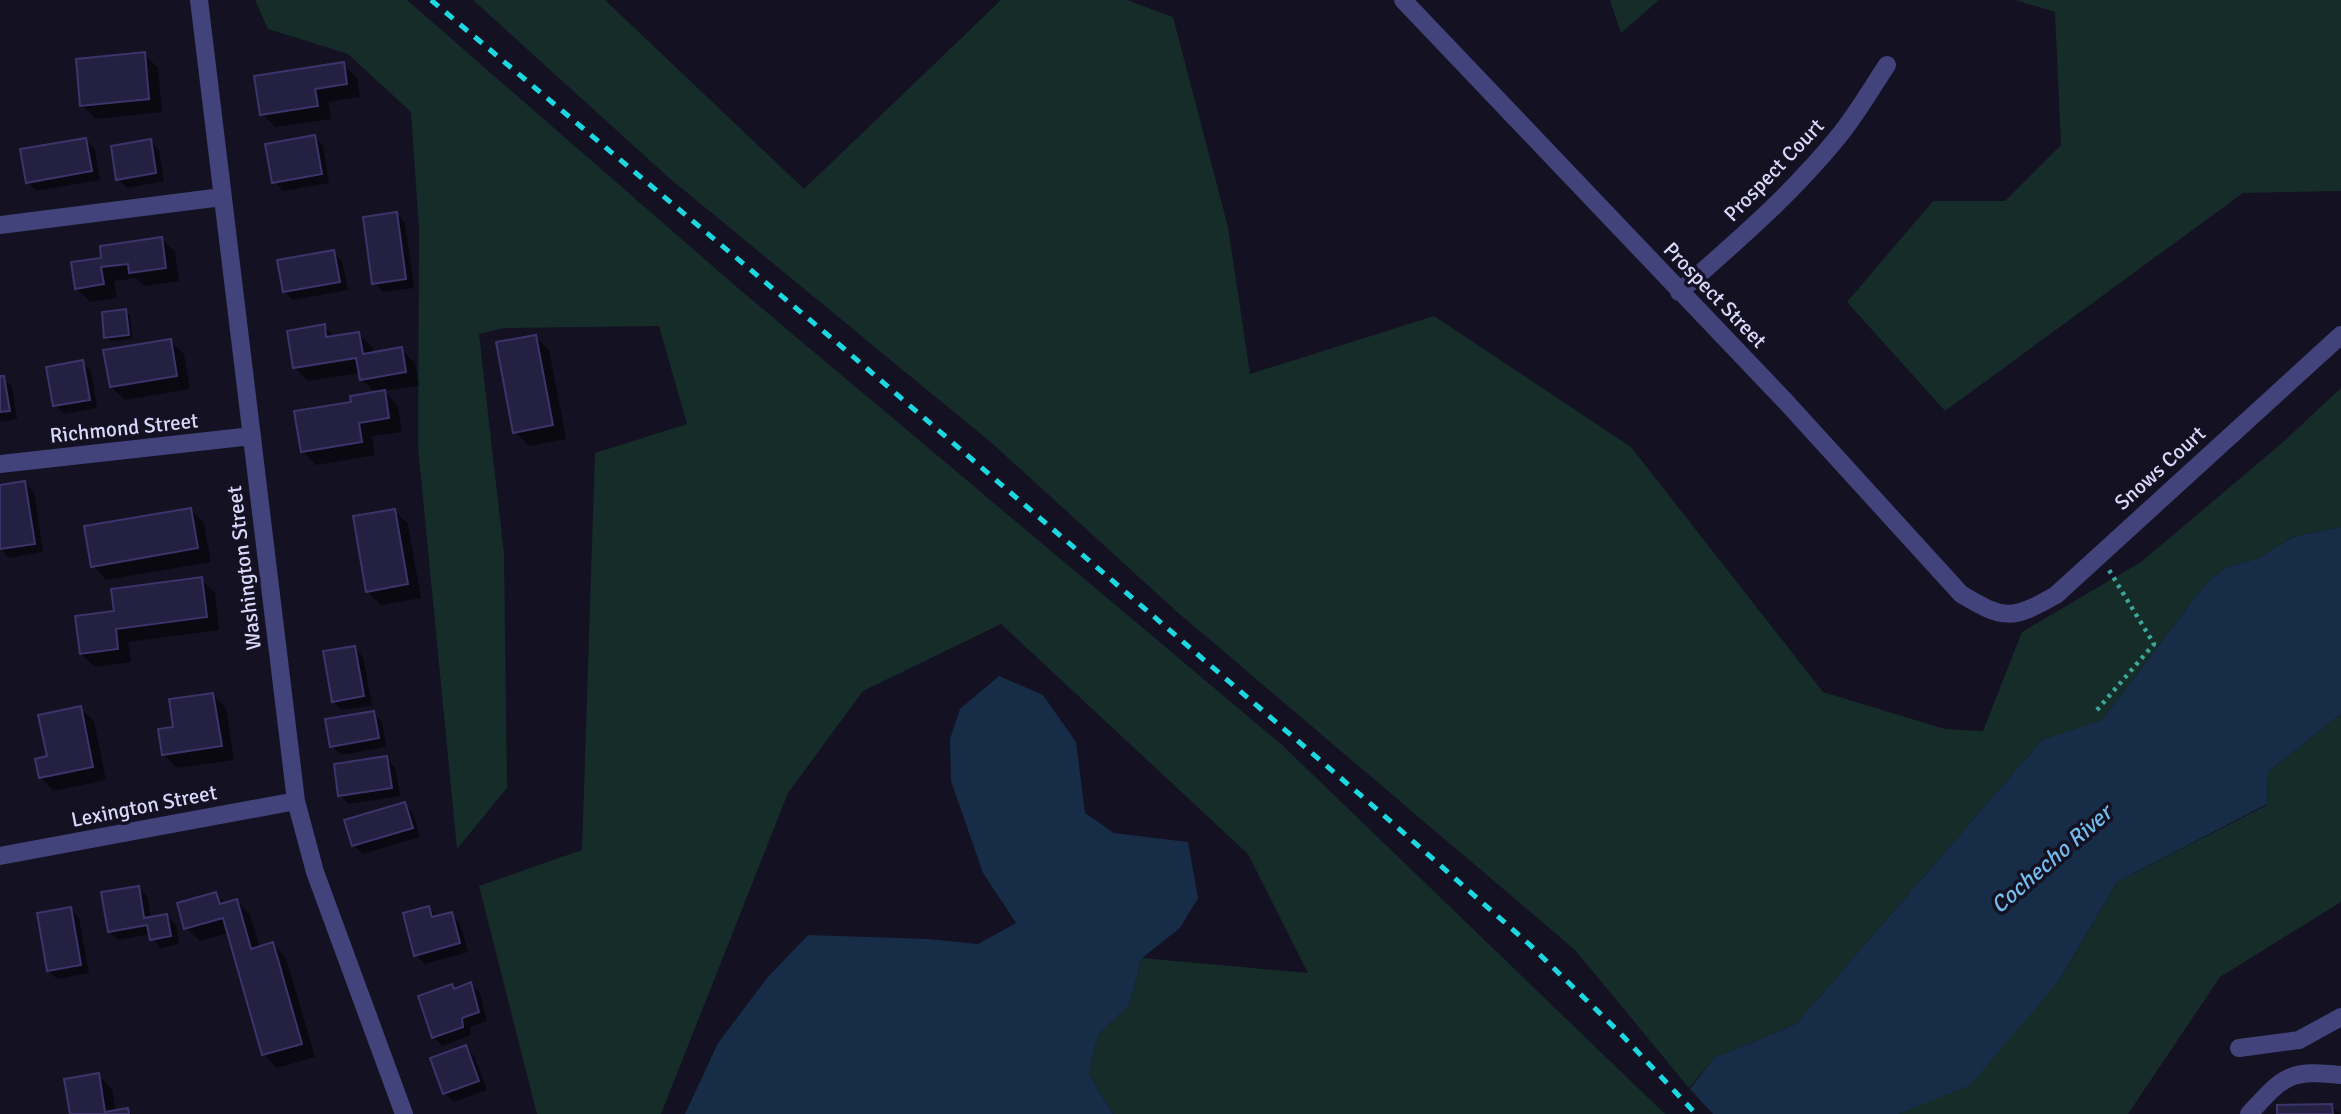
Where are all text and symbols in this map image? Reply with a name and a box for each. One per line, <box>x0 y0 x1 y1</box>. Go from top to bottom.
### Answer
street label: Prospect Court <box>1718 113 1830 227</box>
street label: Prospect Street <box>1658 237 1772 353</box>
street label: Richmond Street <box>48 407 200 449</box>
street label: Snows Court <box>2109 420 2211 516</box>
street label: Washington Street <box>221 484 267 652</box>
street label: Lexington Street <box>69 779 219 833</box>
water label: Cochecho River <box>1985 797 2120 920</box>

